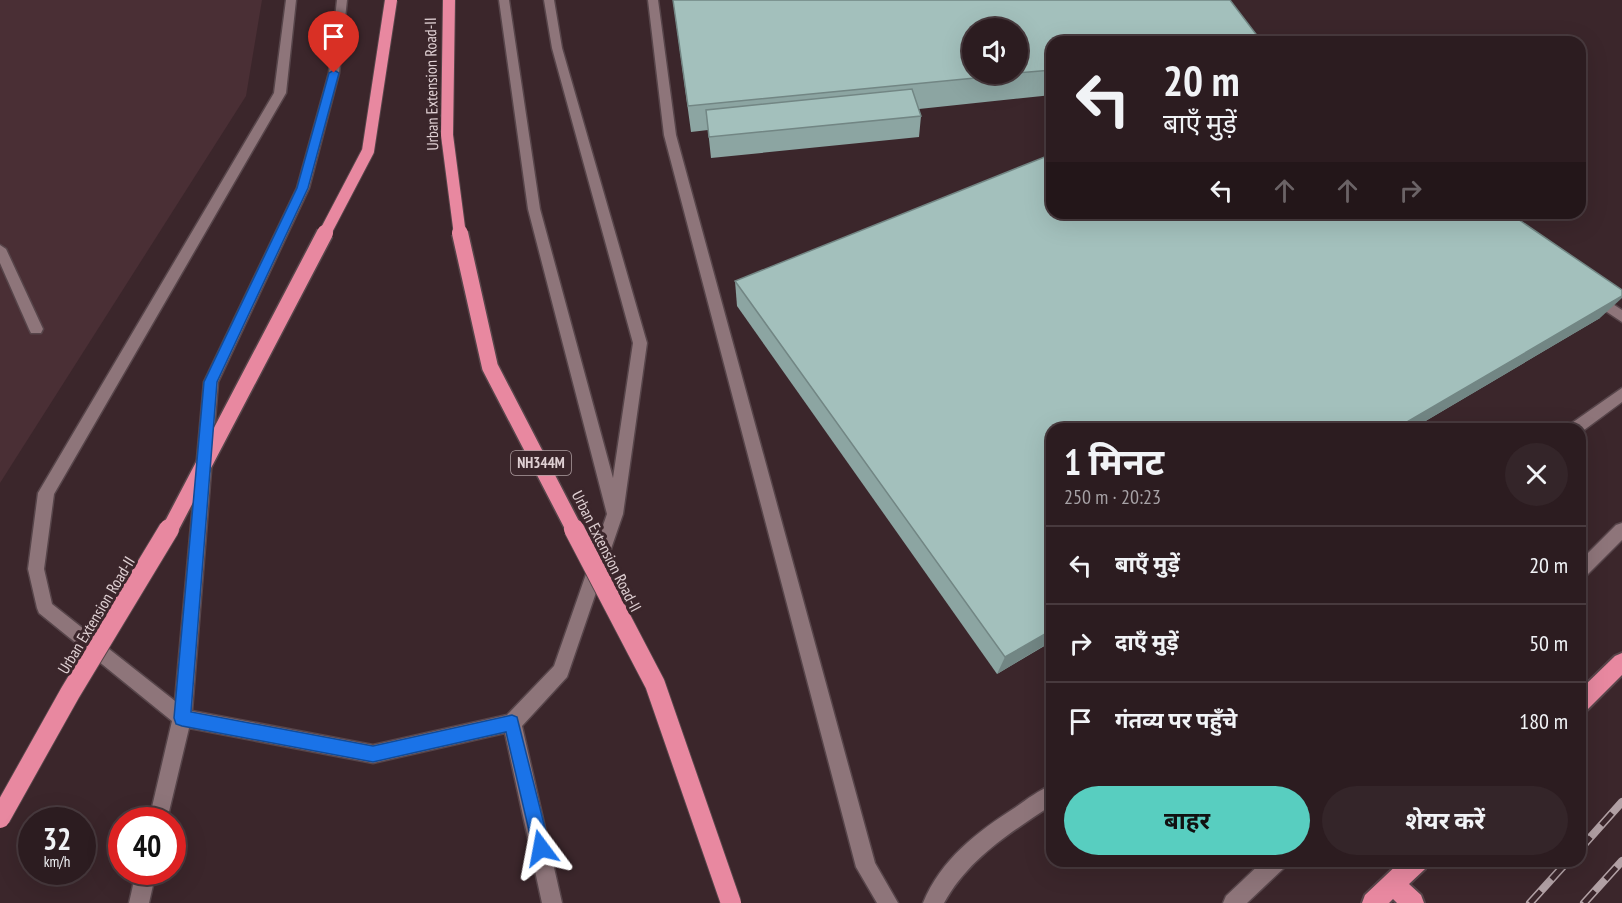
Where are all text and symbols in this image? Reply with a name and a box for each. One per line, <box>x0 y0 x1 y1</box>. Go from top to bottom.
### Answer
pin <box>308 11 359 73</box>
street label: Urban Extension Road-II <box>420 17 442 151</box>
map controls <box>962 18 1028 84</box>
button: sound <box>962 18 1028 84</box>
icon: arrive <box>317 20 350 53</box>
text: 20 m <box>1163 53 1240 108</box>
icon: left <box>1064 60 1142 138</box>
text: बाएँ मुड़ें <box>1163 106 1237 140</box>
icon: left <box>1205 174 1238 207</box>
icon: ahead <box>1268 174 1301 207</box>
icon: ahead <box>1331 174 1364 207</box>
icon: right <box>1394 174 1427 207</box>
text: 1 मिनट <box>1064 438 1164 485</box>
button: close <box>1505 443 1568 506</box>
road number: NH344M <box>511 451 571 475</box>
text: 250 m · 20:23 <box>1064 484 1161 510</box>
street label: Urban Extension Road-II <box>568 487 646 615</box>
icon: left <box>1064 549 1097 582</box>
text: बाएँ मुड़ें <box>1115 550 1180 578</box>
text: 20 m <box>1529 551 1568 579</box>
street label: Urban Extension Road-II <box>53 553 139 677</box>
icon: right <box>1064 627 1097 660</box>
text: दाएँ मुड़ें <box>1115 628 1179 656</box>
text: 50 m <box>1529 629 1568 657</box>
icon: arrive <box>1064 705 1097 738</box>
text: गंतव्य पर पहुँचे <box>1115 706 1237 734</box>
text: 180 m <box>1519 707 1568 735</box>
button: बाहर <box>1064 786 1310 855</box>
button: शेयर करें <box>1322 786 1568 855</box>
speed limit sign: 40 <box>108 807 186 885</box>
position arrow <box>509 816 573 880</box>
text: 32 <box>43 819 71 858</box>
text: km/h <box>44 852 70 871</box>

